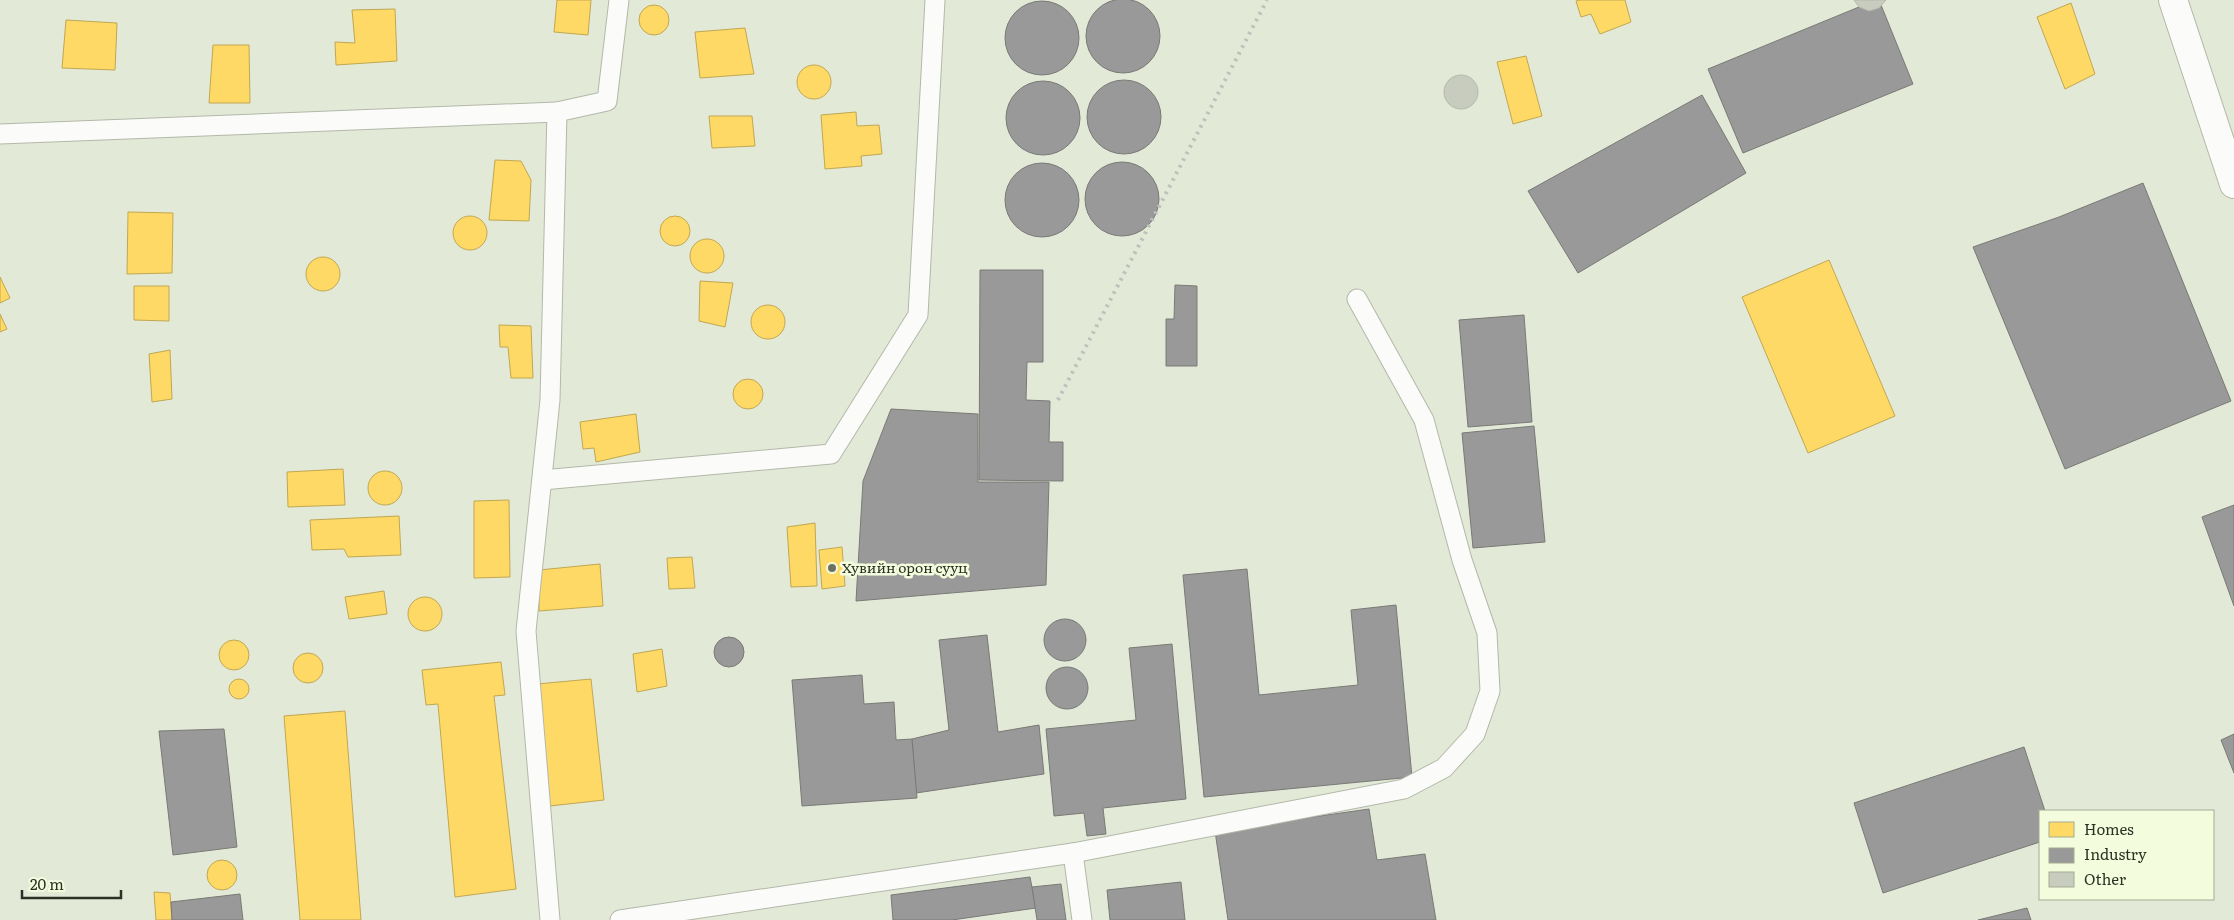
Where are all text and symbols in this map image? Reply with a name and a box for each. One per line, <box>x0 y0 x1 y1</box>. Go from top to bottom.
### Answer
place label: Хувийн орон сууц <box>842 557 968 577</box>
marker: Хувийн орон сууц <box>826 562 838 574</box>
legend <box>2039 810 2214 900</box>
text: Homes <box>2084 817 2134 840</box>
text: Industry <box>2084 842 2147 865</box>
text: Other <box>2084 867 2126 890</box>
scale bar <box>22 868 121 900</box>
text: 20 m <box>30 872 64 895</box>

